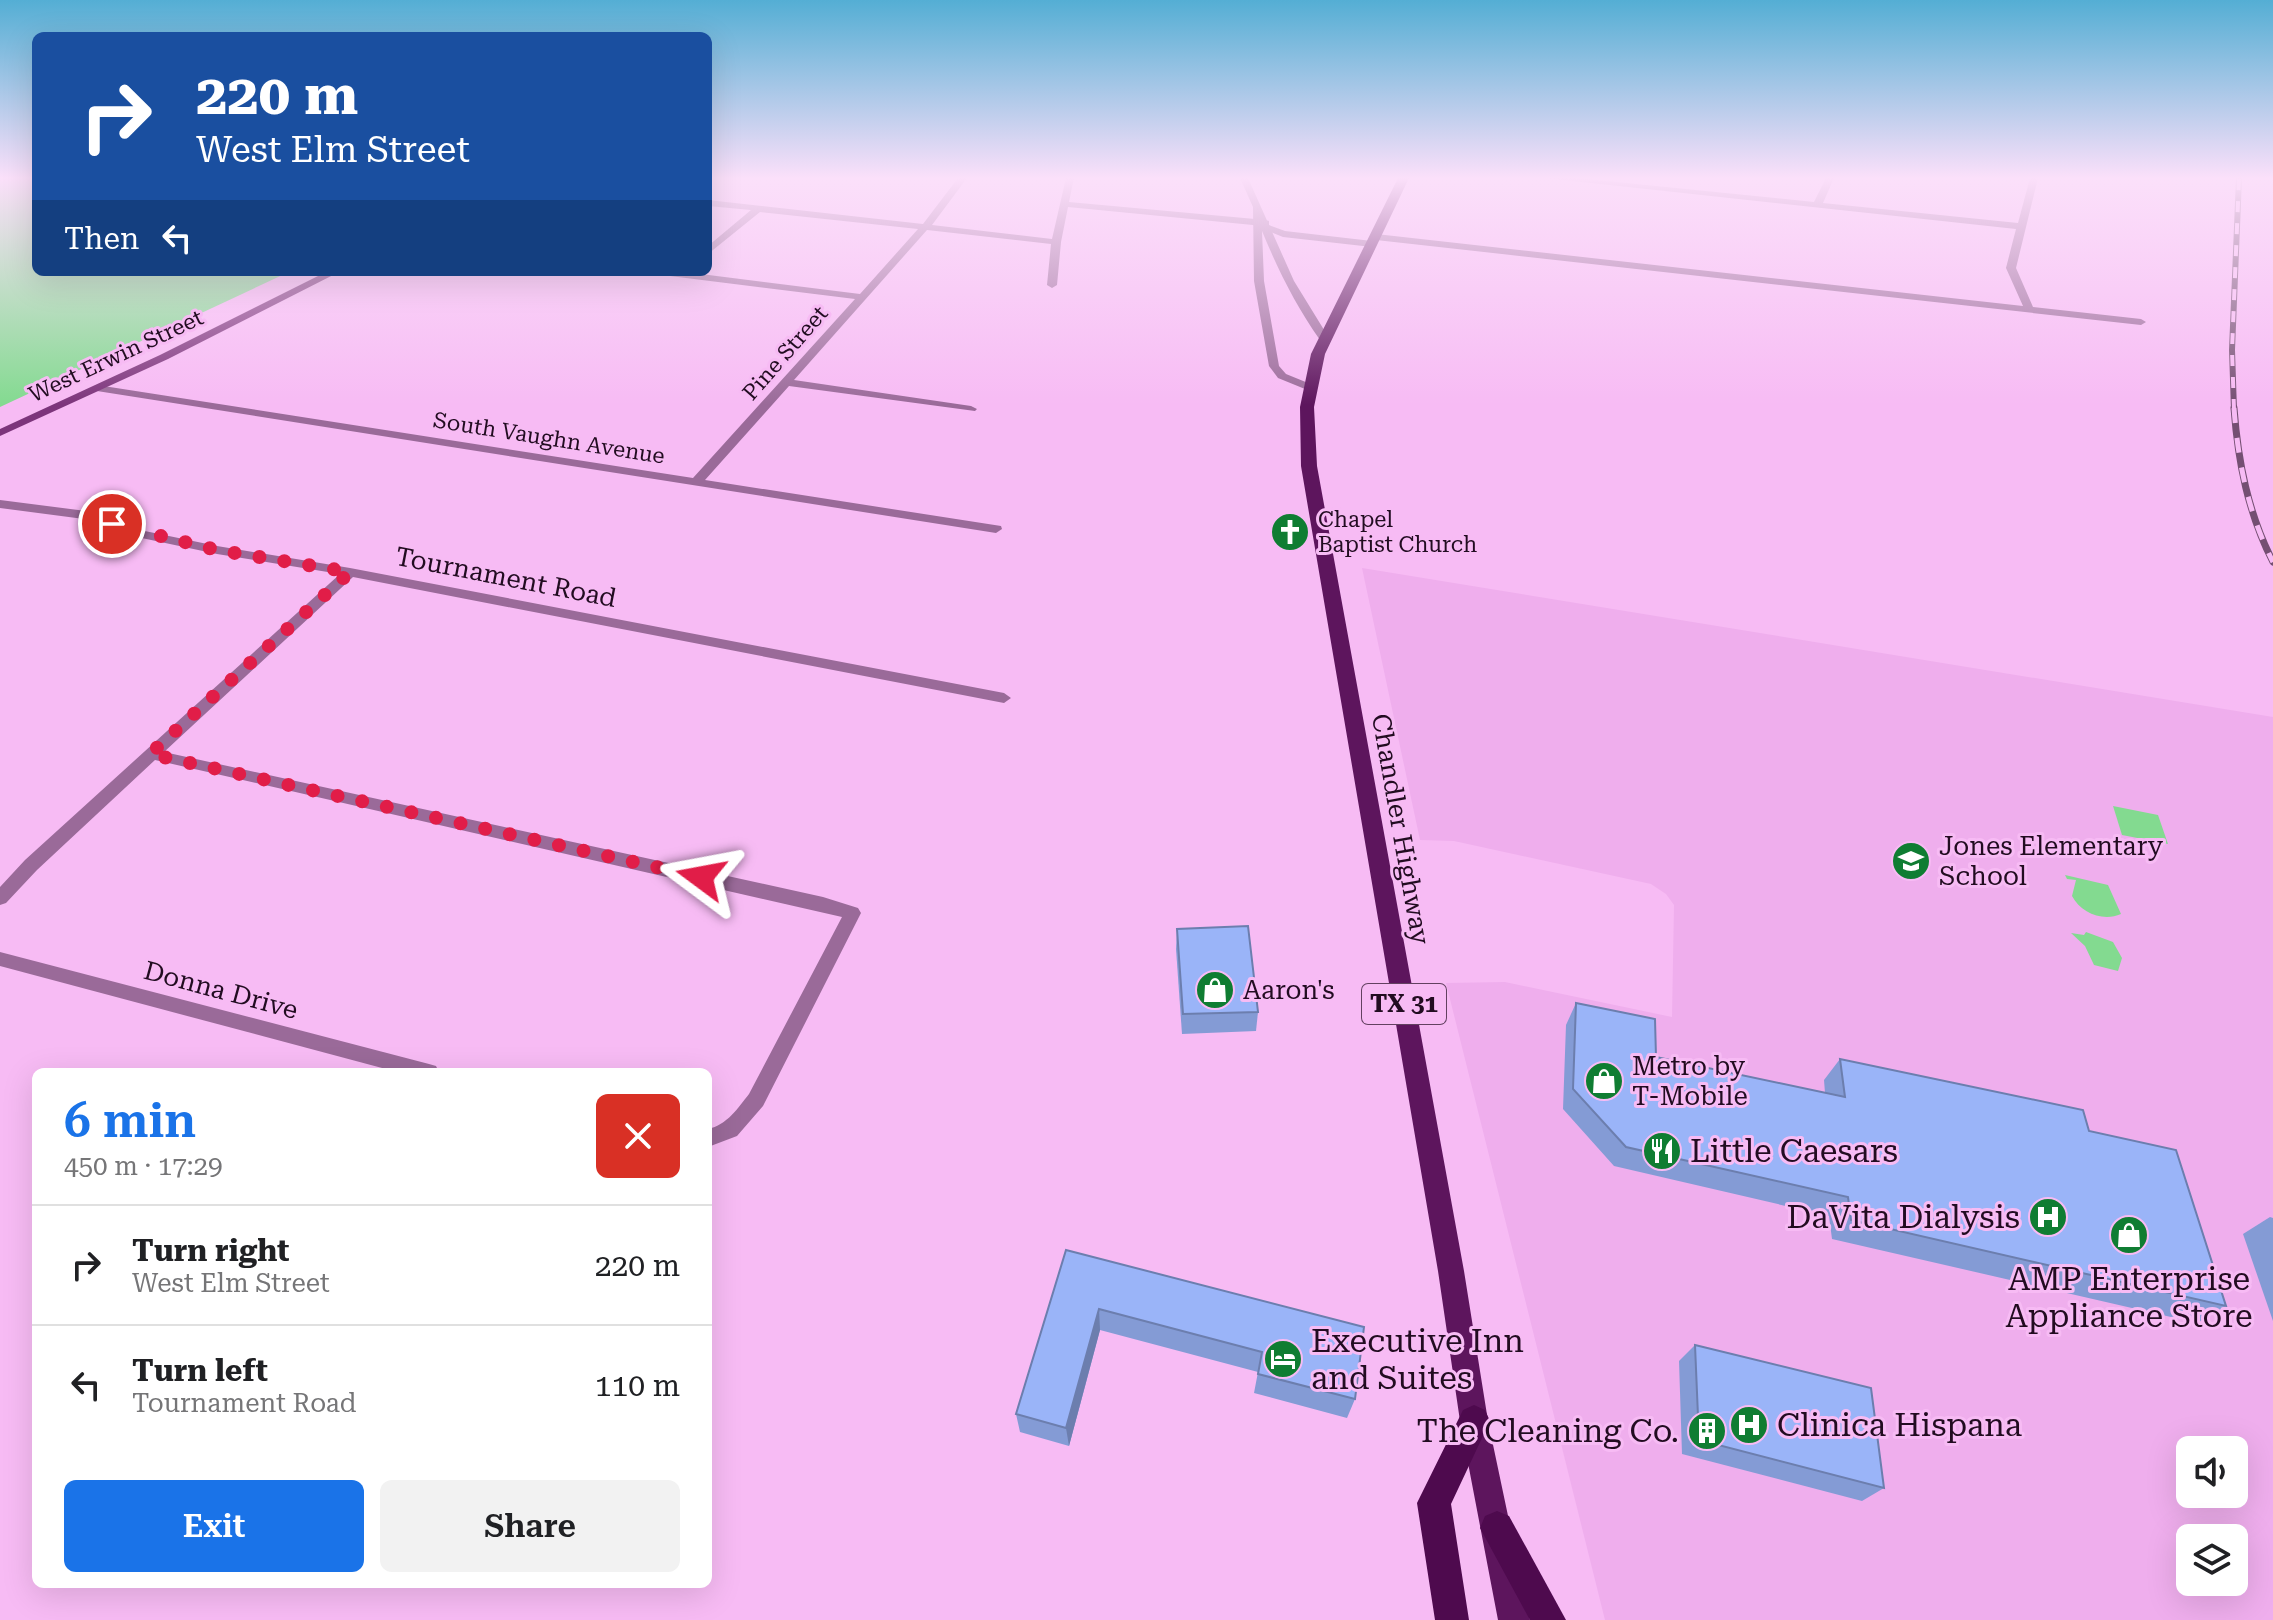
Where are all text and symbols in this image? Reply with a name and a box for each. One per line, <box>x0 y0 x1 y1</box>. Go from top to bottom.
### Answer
text: 220 m <box>196 62 358 128</box>
icon: right <box>64 64 168 168</box>
text: West Elm Street <box>196 129 470 171</box>
icon: left <box>155 216 199 260</box>
text: Then <box>64 221 139 256</box>
street label: Pine Street <box>737 301 833 405</box>
street label: West Erwin Street <box>25 305 207 407</box>
street label: South Vaughn Avenue <box>431 407 667 469</box>
pin <box>78 490 146 558</box>
icon: arrive <box>90 502 134 546</box>
place label: Chapel Baptist Church <box>1318 507 1477 557</box>
church icon: Chapel Baptist Church <box>1269 511 1311 553</box>
street label: Tournament Road <box>393 541 619 613</box>
street label: Chandler Highway <box>1366 711 1436 947</box>
place label: Jones Elementary School <box>1939 831 2164 891</box>
position arrow <box>659 835 743 919</box>
school or university icon: Jones Elementary School <box>1890 840 1932 882</box>
street label: Donna Drive <box>141 955 301 1025</box>
shop icon: Aaron's <box>1194 969 1236 1011</box>
place label: Aaron's <box>1243 975 1335 1005</box>
road number: TX 31 <box>1362 984 1446 1024</box>
place label: Metro by T-Mobile <box>1632 1051 1748 1111</box>
shop icon: Metro by T-Mobile <box>1583 1060 1625 1102</box>
text: 6 min <box>64 1093 196 1149</box>
button: close <box>596 1094 680 1178</box>
restaurant icon: Little Caesars <box>1641 1130 1683 1172</box>
place label: Little Caesars <box>1690 1132 1898 1170</box>
text: 450 m · 17:29 <box>64 1151 223 1181</box>
hospital icon: DaVita Dialysis <box>2027 1196 2069 1238</box>
place label: DaVita Dialysis <box>1787 1198 2020 1236</box>
shop icon: AMP Enterprise Appliance Store <box>2108 1214 2150 1256</box>
text: Turn right <box>132 1233 289 1268</box>
icon: right <box>64 1243 108 1287</box>
text: 220 m <box>595 1248 680 1283</box>
place label: AMP Enterprise Appliance Store <box>2005 1260 2253 1335</box>
text: West Elm Street <box>132 1268 330 1298</box>
place label: Executive Inn and Suites <box>1311 1322 1524 1397</box>
hotel icon: Executive Inn and Suites <box>1262 1338 1304 1380</box>
text: Turn left <box>132 1353 268 1388</box>
icon: left <box>64 1363 108 1407</box>
text: 110 m <box>595 1368 680 1403</box>
text: Tournament Road <box>132 1388 356 1418</box>
hospital icon: Clinica Hispana <box>1728 1404 1770 1446</box>
place label: Clinica Hispana <box>1777 1406 2022 1444</box>
building icon: The Cleaning Co. <box>1686 1410 1728 1452</box>
place label: The Cleaning Co. <box>1417 1412 1679 1450</box>
map controls <box>2176 1436 2248 1596</box>
button: sound <box>2176 1436 2248 1508</box>
button: Exit <box>64 1480 364 1572</box>
button: Share <box>380 1480 680 1572</box>
button: layers <box>2176 1524 2248 1596</box>

